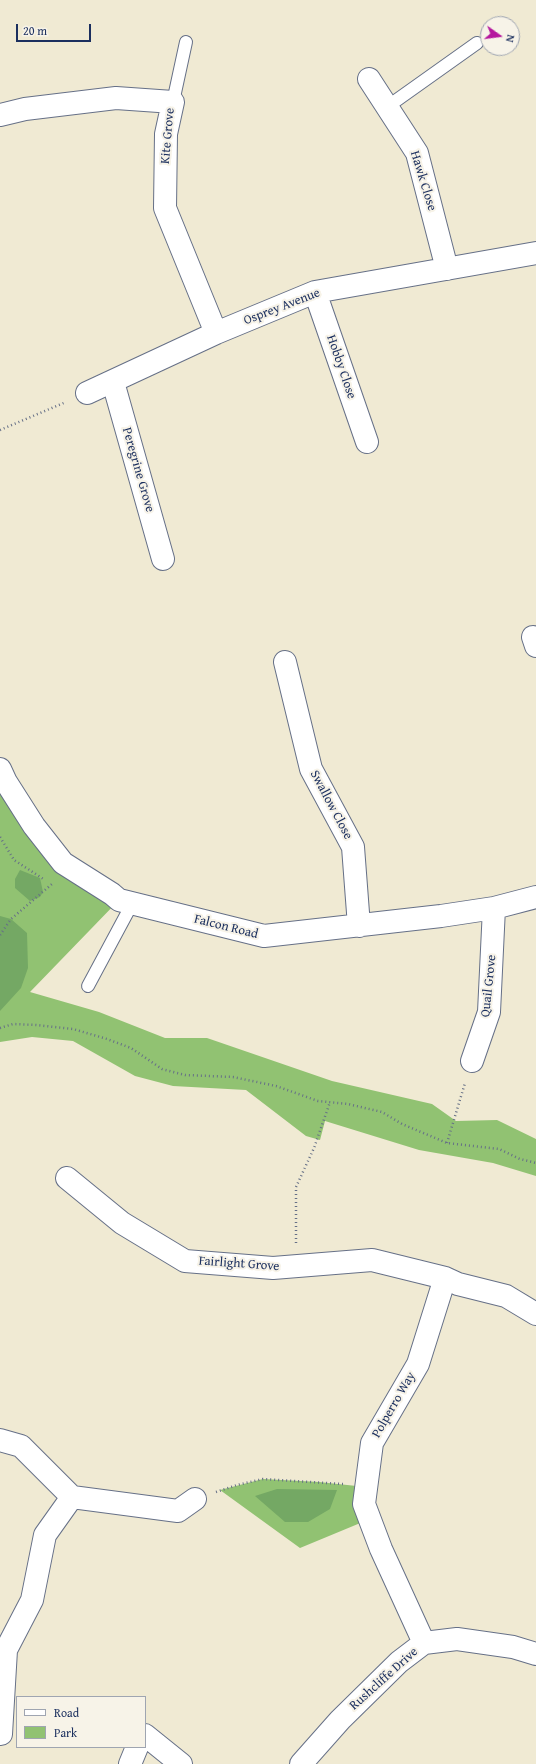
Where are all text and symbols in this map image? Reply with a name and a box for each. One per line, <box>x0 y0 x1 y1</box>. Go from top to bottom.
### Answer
scale bar <box>18 16 93 42</box>
north arrow <box>480 16 520 56</box>
text: 20 m <box>23 22 47 39</box>
text: N <box>502 33 519 44</box>
street label: Kite Grove <box>158 107 178 165</box>
street label: Hawk Close <box>406 149 440 213</box>
street label: Osprey Avenue <box>242 285 322 329</box>
street label: Hobby Close <box>323 333 359 401</box>
street label: Peregrine Grove <box>118 426 158 514</box>
street label: Swallow Close <box>306 768 356 842</box>
street label: Falcon Road <box>192 912 260 942</box>
street label: Quail Grove <box>478 954 500 1018</box>
street label: Fairlight Grove <box>198 1253 280 1275</box>
street label: Polperro Way <box>369 1369 419 1441</box>
street label: Rushcliffe Drive <box>347 1644 421 1714</box>
legend <box>16 1696 146 1748</box>
text: Road <box>54 1704 79 1721</box>
text: Park <box>54 1724 77 1741</box>

